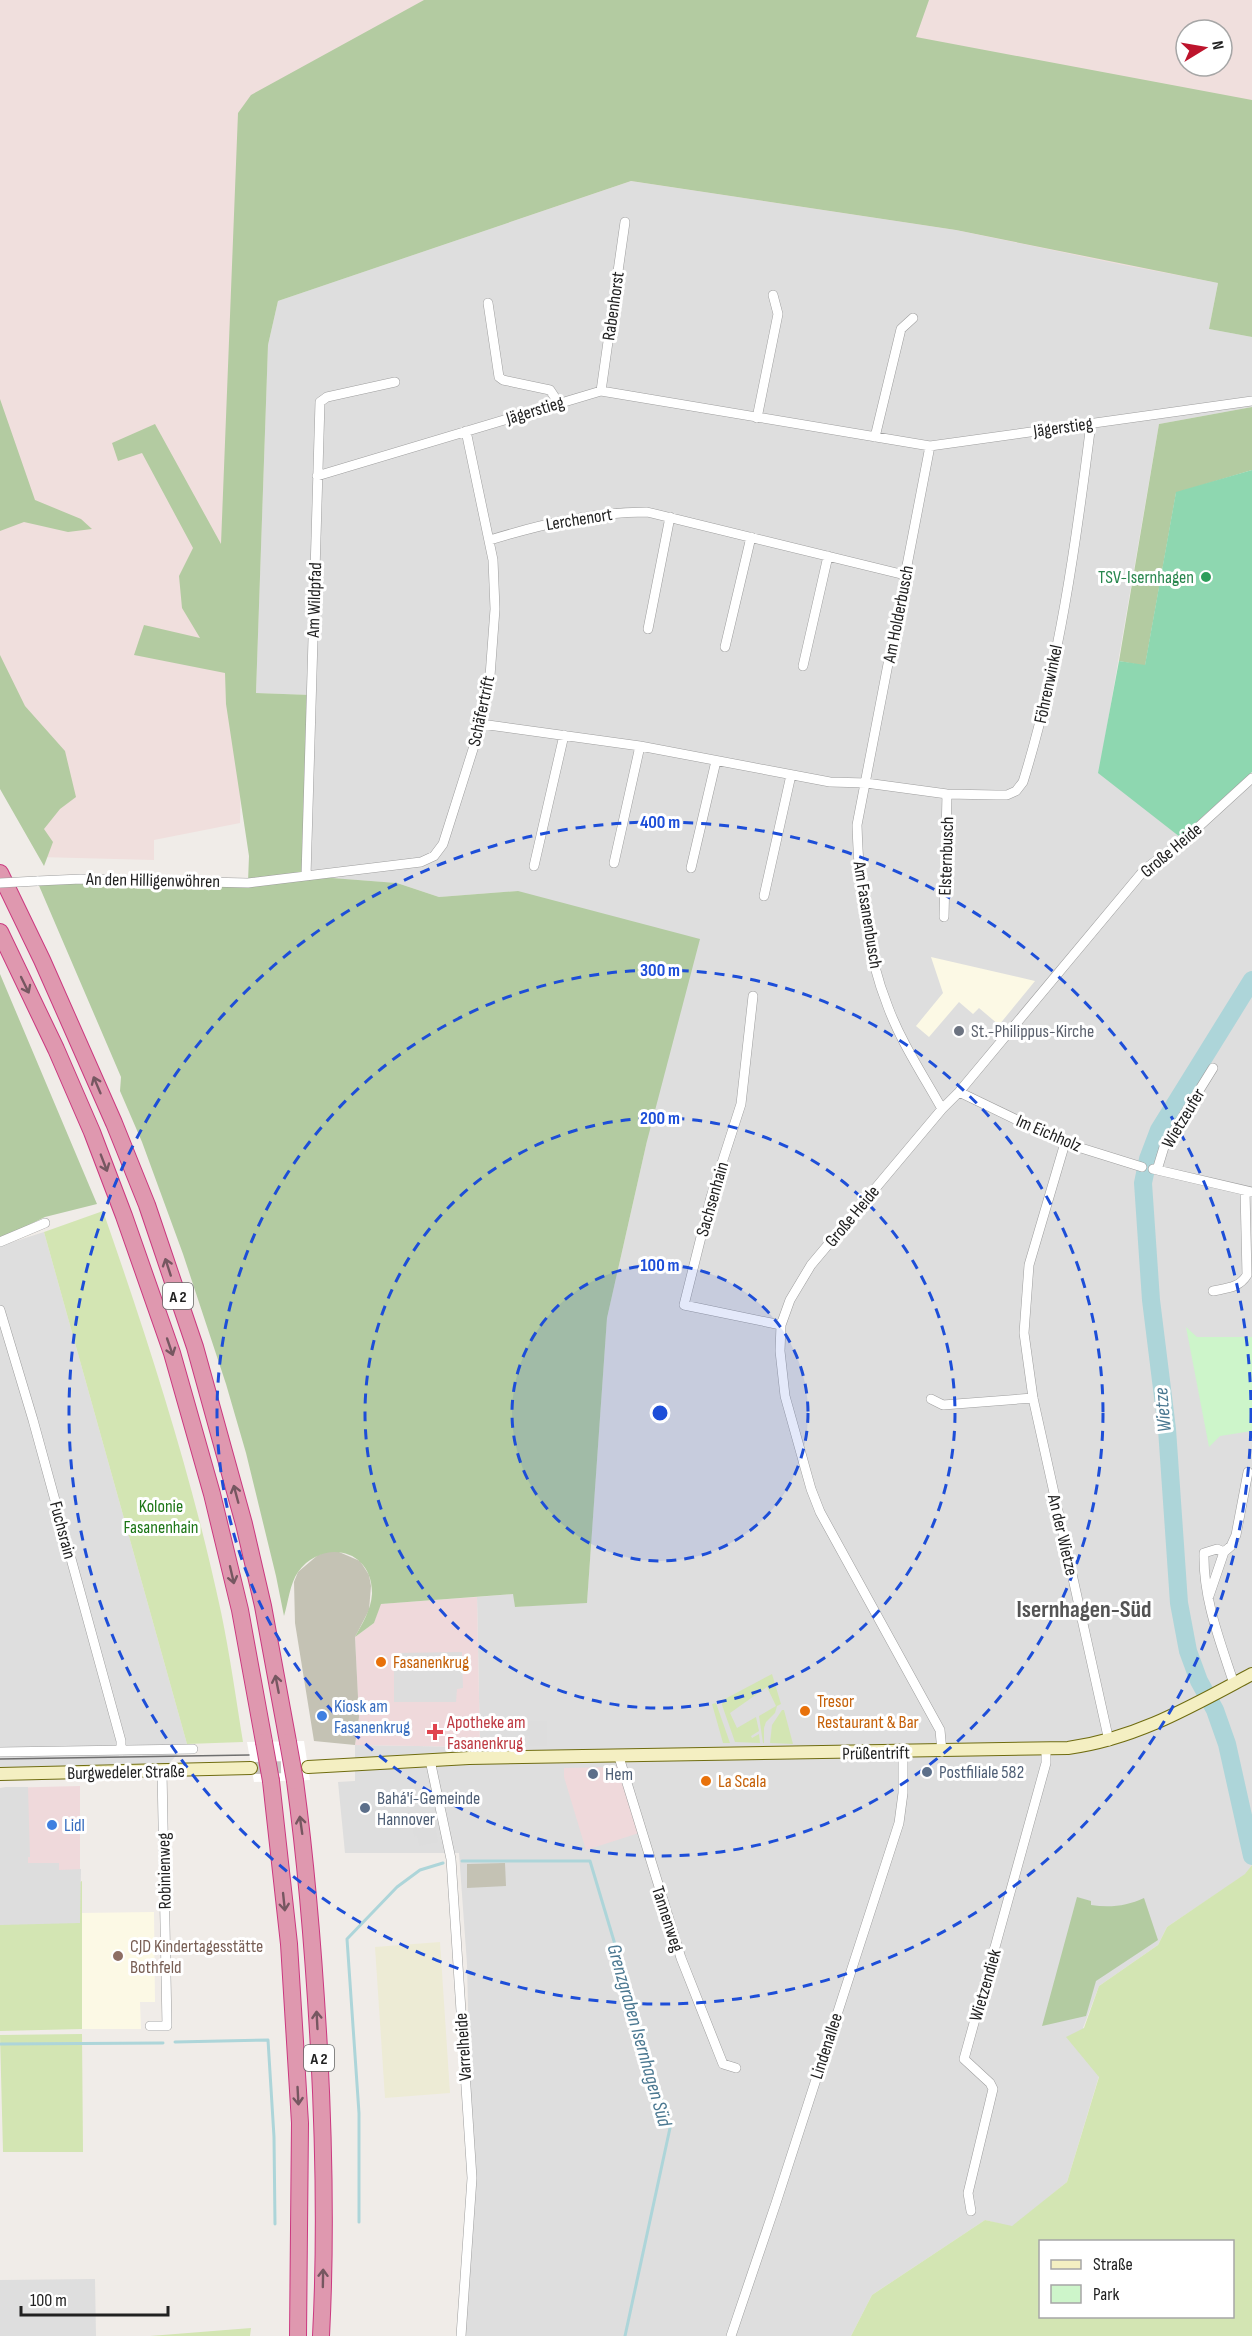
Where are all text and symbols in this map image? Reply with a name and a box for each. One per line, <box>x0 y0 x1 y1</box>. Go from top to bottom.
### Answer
north arrow <box>1174 18 1234 78</box>
text: N <box>1207 39 1227 51</box>
street label: Rabenhorst <box>598 270 629 342</box>
street label: Jägerstieg <box>503 392 567 430</box>
street label: Jägerstieg <box>1031 413 1094 442</box>
street label: Lerchenort <box>544 504 614 535</box>
street label: Am Wildpfad <box>303 562 326 639</box>
street label: Am Holderbusch <box>879 564 918 666</box>
place label: TSV-Isernhagen <box>1098 567 1194 588</box>
marker: TSV-Isernhagen <box>1199 570 1213 584</box>
street label: Föhrenwinkel <box>1030 643 1067 725</box>
street label: Schäfertrift <box>464 673 499 748</box>
text: 400 m <box>640 812 680 833</box>
street label: Elsternbusch <box>935 816 958 896</box>
street label: Große Heide <box>1136 819 1206 882</box>
street label: Am Fasanenbusch <box>849 859 886 970</box>
street label: An den Hilligenwöhren <box>85 869 220 892</box>
text: 300 m <box>640 960 680 981</box>
one-way arrow <box>20 975 32 993</box>
place label: St.-Philippus-Kirche <box>971 1021 1094 1042</box>
marker: St.-Philippus-Kirche <box>952 1024 966 1038</box>
one-way arrow <box>91 1076 102 1094</box>
street label: Wietzeufer <box>1157 1085 1209 1152</box>
text: 200 m <box>640 1108 680 1129</box>
street label: Im Eichholz <box>1013 1110 1085 1157</box>
one-way arrow <box>99 1154 110 1172</box>
street label: Sachsenhain <box>692 1159 733 1239</box>
street label: Große Heide <box>821 1181 884 1251</box>
text: 100 m <box>641 1255 680 1276</box>
one-way arrow <box>162 1258 173 1277</box>
road number: A 2 <box>163 1283 193 1309</box>
one-way arrow <box>166 1337 177 1356</box>
water label: Wietze <box>1149 1386 1177 1433</box>
centre of rings <box>650 1403 670 1423</box>
one-way arrow <box>230 1485 241 1504</box>
street label: An der Wietze <box>1043 1491 1082 1578</box>
park label: Kolonie Fasanenhain <box>123 1496 199 1538</box>
street label: Fuchsrain <box>45 1499 80 1561</box>
one-way arrow <box>226 1566 238 1585</box>
district label: Isernhagen-Süd <box>1016 1595 1152 1624</box>
place label: Fasanenkrug <box>393 1652 469 1673</box>
marker: Fasanenkrug <box>374 1655 388 1669</box>
one-way arrow <box>272 1675 283 1694</box>
place label: Tresor Restaurant & Bar <box>817 1691 919 1733</box>
place label: Kiosk am Fasanenkrug <box>334 1696 410 1738</box>
marker: Tresor Restaurant & Bar <box>798 1704 812 1718</box>
marker: Kiosk am Fasanenkrug <box>315 1709 329 1723</box>
place label: Apotheke am Fasanenkrug <box>446 1712 526 1754</box>
marker: Apotheke am Fasanenkrug <box>428 1725 442 1739</box>
street label: Prüßentrift <box>842 1742 910 1765</box>
street label: Burgwedeler Straße <box>67 1761 185 1784</box>
place label: Postfiliale 582 <box>939 1762 1024 1783</box>
place label: Hem <box>605 1764 633 1785</box>
marker: Postfiliale 582 <box>920 1765 934 1779</box>
marker: Hem <box>586 1767 600 1781</box>
place label: La Scala <box>718 1771 766 1792</box>
marker: La Scala <box>699 1774 713 1788</box>
place label: Bahá'í-Gemeinde Hannover <box>377 1788 480 1830</box>
marker: Bahá'í-Gemeinde Hannover <box>358 1801 372 1815</box>
place label: Lidl <box>64 1815 85 1836</box>
one-way arrow <box>295 1816 306 1836</box>
marker: Lidl <box>45 1818 59 1832</box>
street label: Robinienweg <box>153 1832 176 1910</box>
street label: Tannenweg <box>647 1884 688 1955</box>
one-way arrow <box>279 1891 290 1911</box>
place label: CJD Kindertagesstätte Bothfeld <box>130 1936 263 1978</box>
water label: Grenzgraben Isernhagen Süd <box>602 1941 677 2130</box>
street label: Wietzendiek <box>965 1947 1006 2024</box>
marker: CJD Kindertagesstätte Bothfeld <box>111 1949 125 1963</box>
one-way arrow <box>312 2010 323 2030</box>
street label: Lindenallee <box>806 2010 847 2082</box>
street label: Varrelheide <box>451 2012 476 2082</box>
road number: A 2 <box>304 2045 334 2071</box>
one-way arrow <box>293 2086 304 2106</box>
legend <box>1039 2240 1234 2318</box>
text: Straße <box>1093 2254 1133 2275</box>
one-way arrow <box>317 2268 328 2288</box>
scale bar <box>21 2279 168 2317</box>
text: Park <box>1093 2284 1119 2305</box>
text: 100 m <box>30 2290 67 2311</box>

